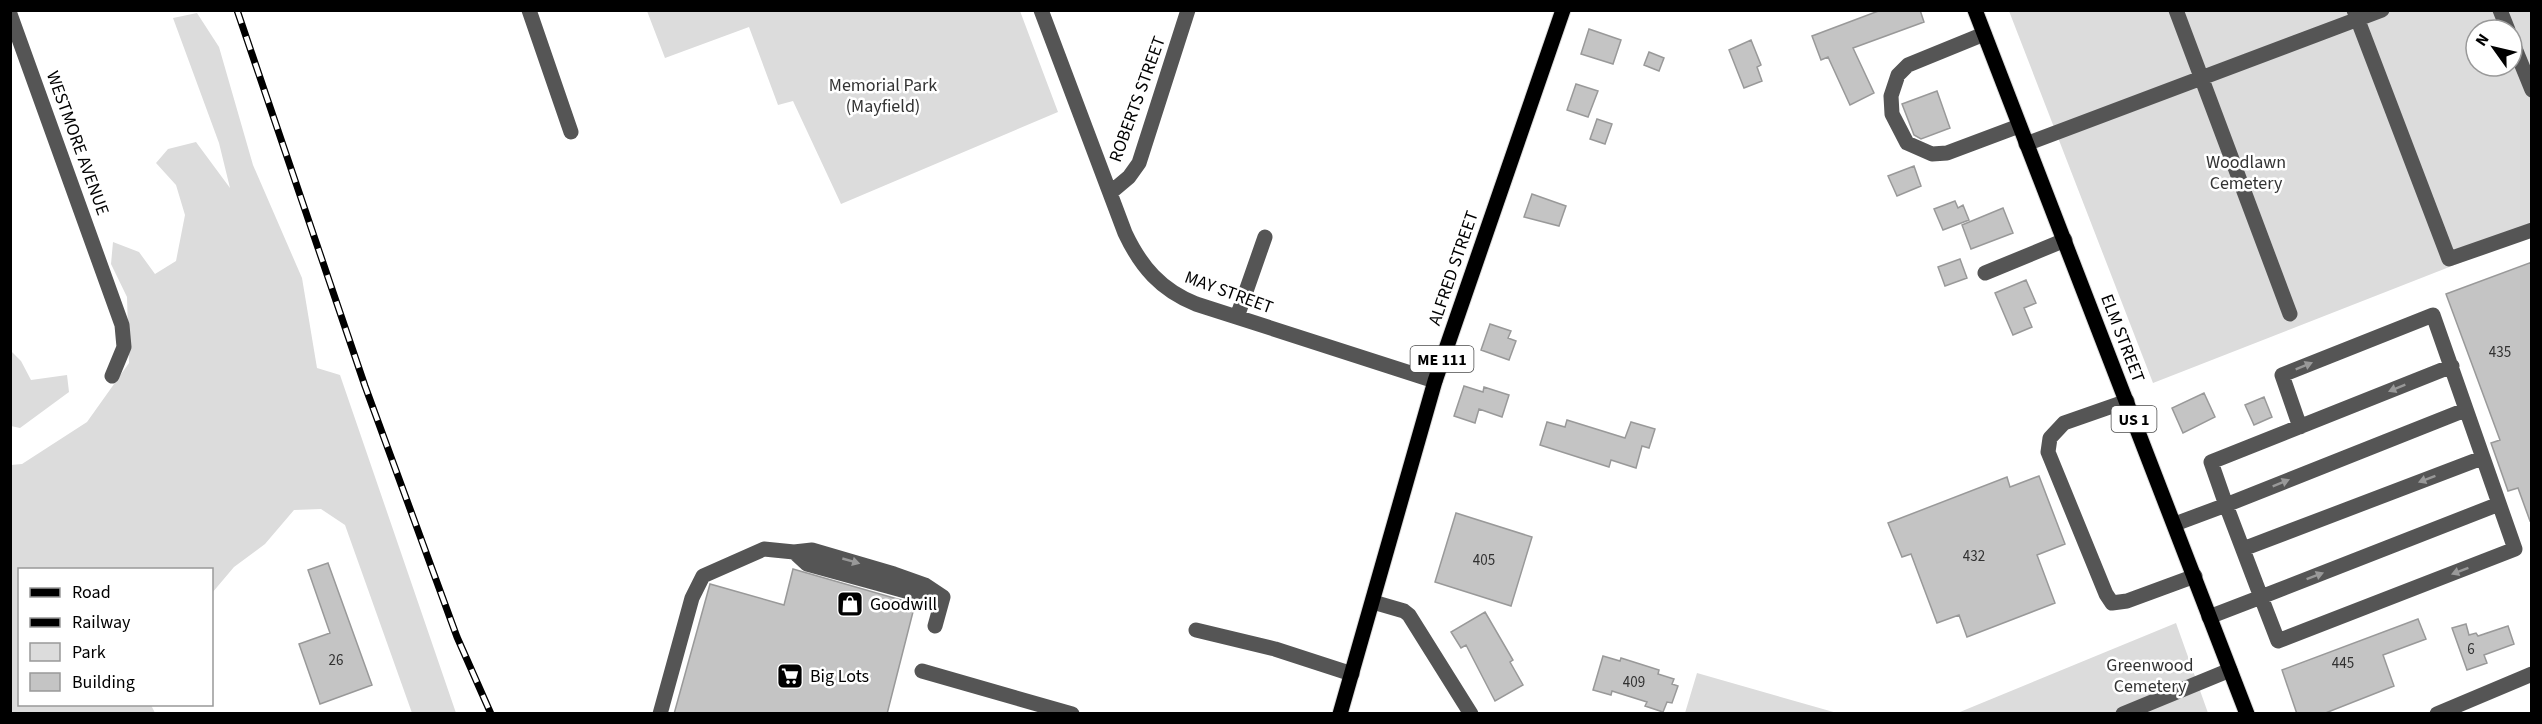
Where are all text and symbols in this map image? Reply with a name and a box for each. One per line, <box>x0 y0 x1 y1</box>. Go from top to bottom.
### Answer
north arrow <box>2464 18 2524 78</box>
text: N <box>2470 30 2494 51</box>
street label: ROBERTS STREET <box>1103 32 1172 166</box>
street label: WESTMORE AVENUE <box>40 68 115 219</box>
park label: Memorial Park (Mayfield) <box>829 73 937 119</box>
park label: Woodlawn Cemetery <box>2206 150 2286 196</box>
street label: ALFRED STREET <box>1422 207 1485 329</box>
street label: MAY STREET <box>1181 265 1277 320</box>
street label: ELM STREET <box>2094 290 2151 386</box>
house number: 435 <box>2489 342 2511 363</box>
road number: ME 111 <box>1410 346 1474 372</box>
one-way arrow <box>2296 361 2314 371</box>
one-way arrow <box>2388 383 2406 393</box>
road number: US 1 <box>2112 406 2156 432</box>
one-way arrow <box>2418 474 2436 484</box>
one-way arrow <box>2272 478 2290 487</box>
house number: 432 <box>1963 546 1985 567</box>
house number: 405 <box>1473 550 1495 571</box>
one-way arrow <box>842 557 860 566</box>
one-way arrow <box>2451 566 2469 576</box>
legend <box>18 568 213 706</box>
one-way arrow <box>2307 571 2325 581</box>
text: Road <box>72 580 111 605</box>
shop icon: Goodwill <box>835 589 865 619</box>
place label: Goodwill <box>870 592 937 617</box>
text: Railway <box>72 610 131 635</box>
house number: 6 <box>2467 639 2475 660</box>
text: Park <box>72 640 106 665</box>
house number: 26 <box>329 650 343 671</box>
park label: Greenwood Cemetery <box>2106 653 2194 699</box>
house number: 445 <box>2332 653 2354 674</box>
supermarket icon: Big Lots <box>775 661 805 691</box>
place label: Big Lots <box>810 664 869 689</box>
text: Building <box>72 670 135 695</box>
house number: 409 <box>1623 672 1645 693</box>

